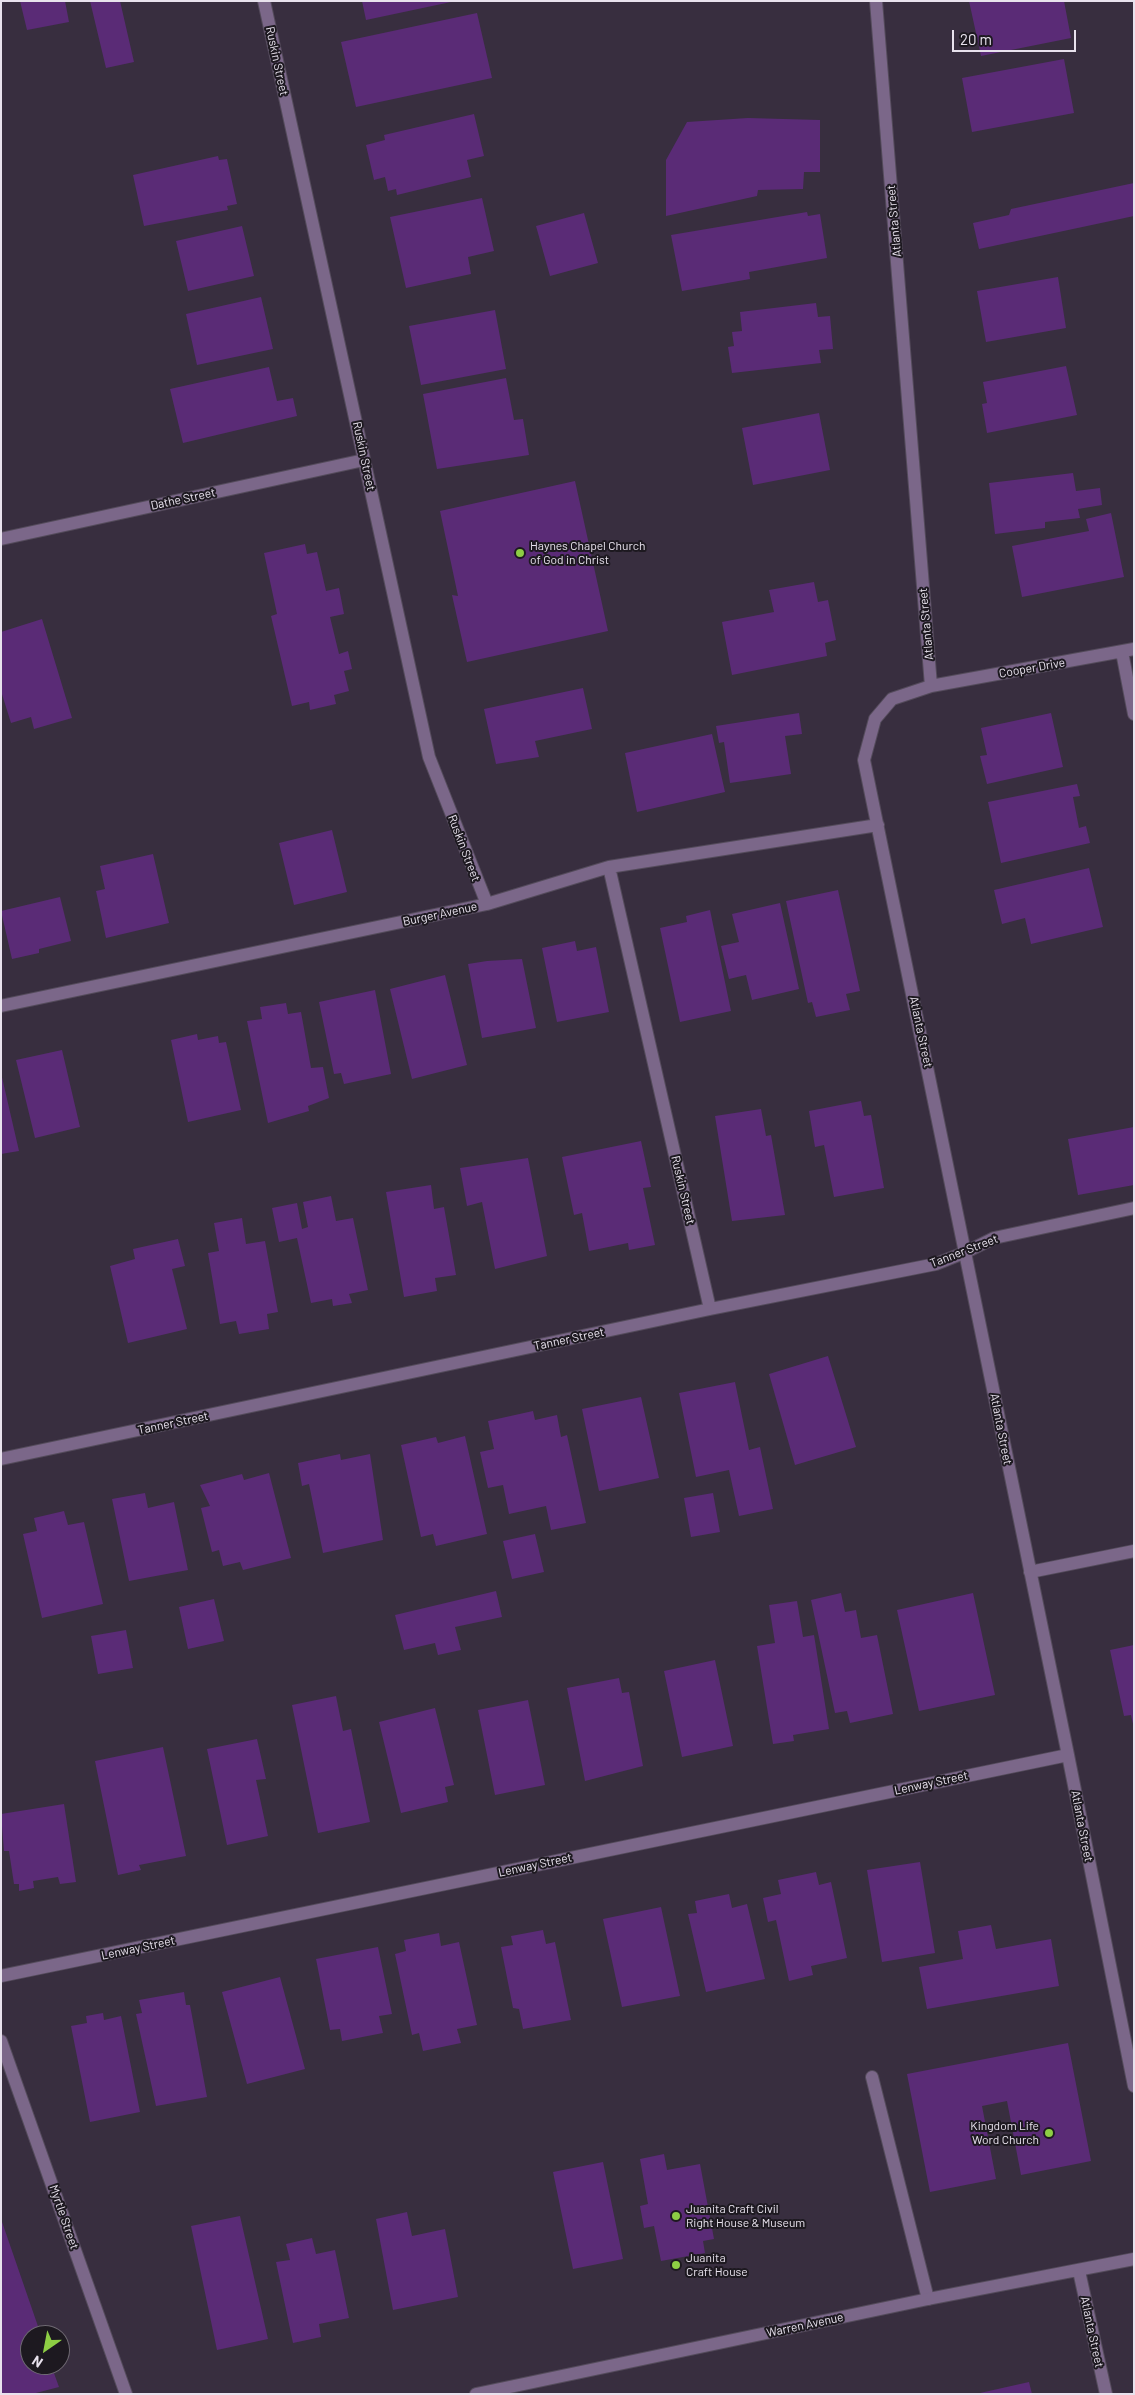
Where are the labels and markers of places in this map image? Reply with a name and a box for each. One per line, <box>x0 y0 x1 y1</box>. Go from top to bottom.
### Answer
place label: Haynes Chapel Church of God in Christ <box>530 539 645 567</box>
marker: Haynes Chapel Church of God in Christ <box>514 547 526 559</box>
place label: Kingdom Life Word Church <box>970 2119 1039 2147</box>
marker: Kingdom Life Word Church <box>1043 2127 1055 2139</box>
place label: Juanita Craft Civil Right House & Museum <box>686 2202 805 2230</box>
marker: Juanita Craft Civil Right House & Museum <box>670 2210 682 2222</box>
place label: Juanita Craft House <box>686 2251 748 2279</box>
marker: Juanita Craft House <box>670 2259 682 2271</box>

